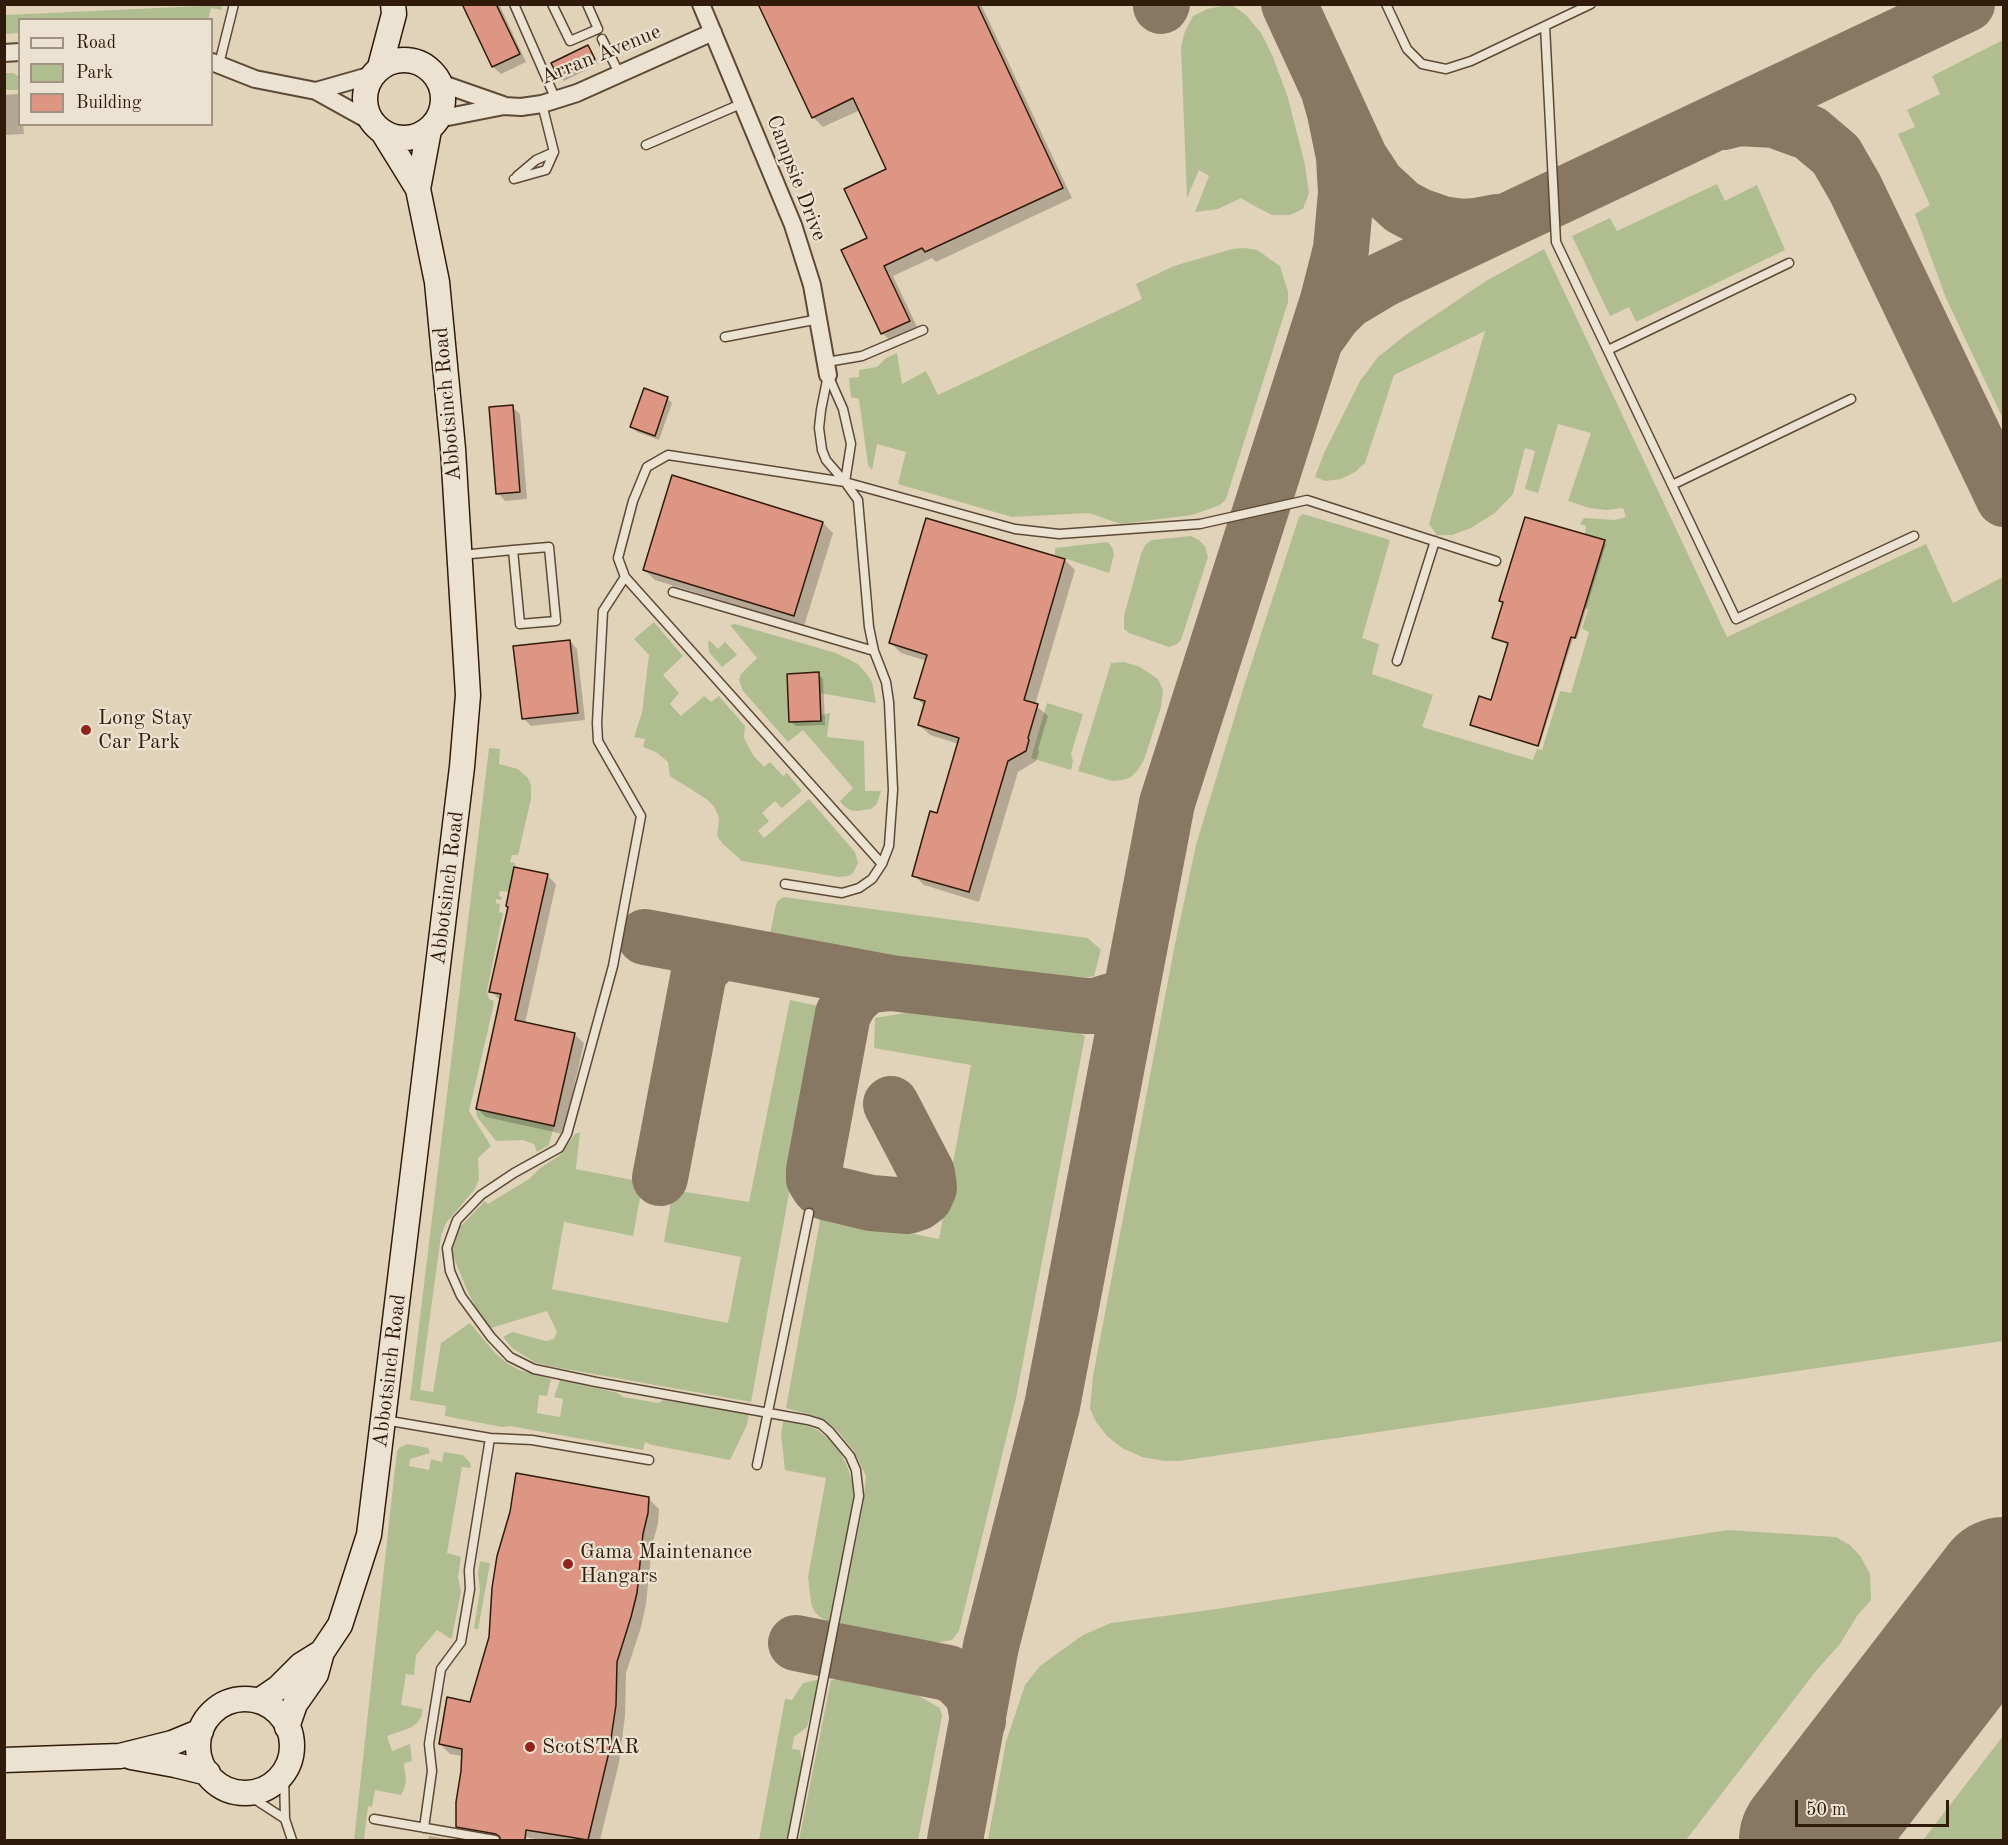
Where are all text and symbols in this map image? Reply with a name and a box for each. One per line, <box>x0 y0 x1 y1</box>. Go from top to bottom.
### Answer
legend <box>18 18 213 126</box>
street label: Arran Avenue <box>537 19 665 91</box>
text: Road <box>76 34 116 52</box>
text: Park <box>76 64 113 82</box>
text: Building <box>76 94 141 112</box>
street label: Campsie Drive <box>760 112 832 244</box>
street label: Abbotsinch Road <box>429 326 467 482</box>
place label: Long Stay Car Park <box>98 705 193 755</box>
marker: Long Stay Car Park <box>79 723 93 737</box>
street label: Abbotsinch Road <box>426 810 470 966</box>
street label: Abbotsinch Road <box>368 1293 412 1449</box>
place label: Gama Maintenance Hangars <box>580 1539 752 1589</box>
marker: Gama Maintenance Hangars <box>561 1557 575 1571</box>
place label: ScotSTAR <box>542 1734 639 1760</box>
marker: ScotSTAR <box>523 1740 537 1754</box>
scale bar <box>1798 1788 1952 1826</box>
text: 50 m <box>1806 1801 1846 1819</box>

